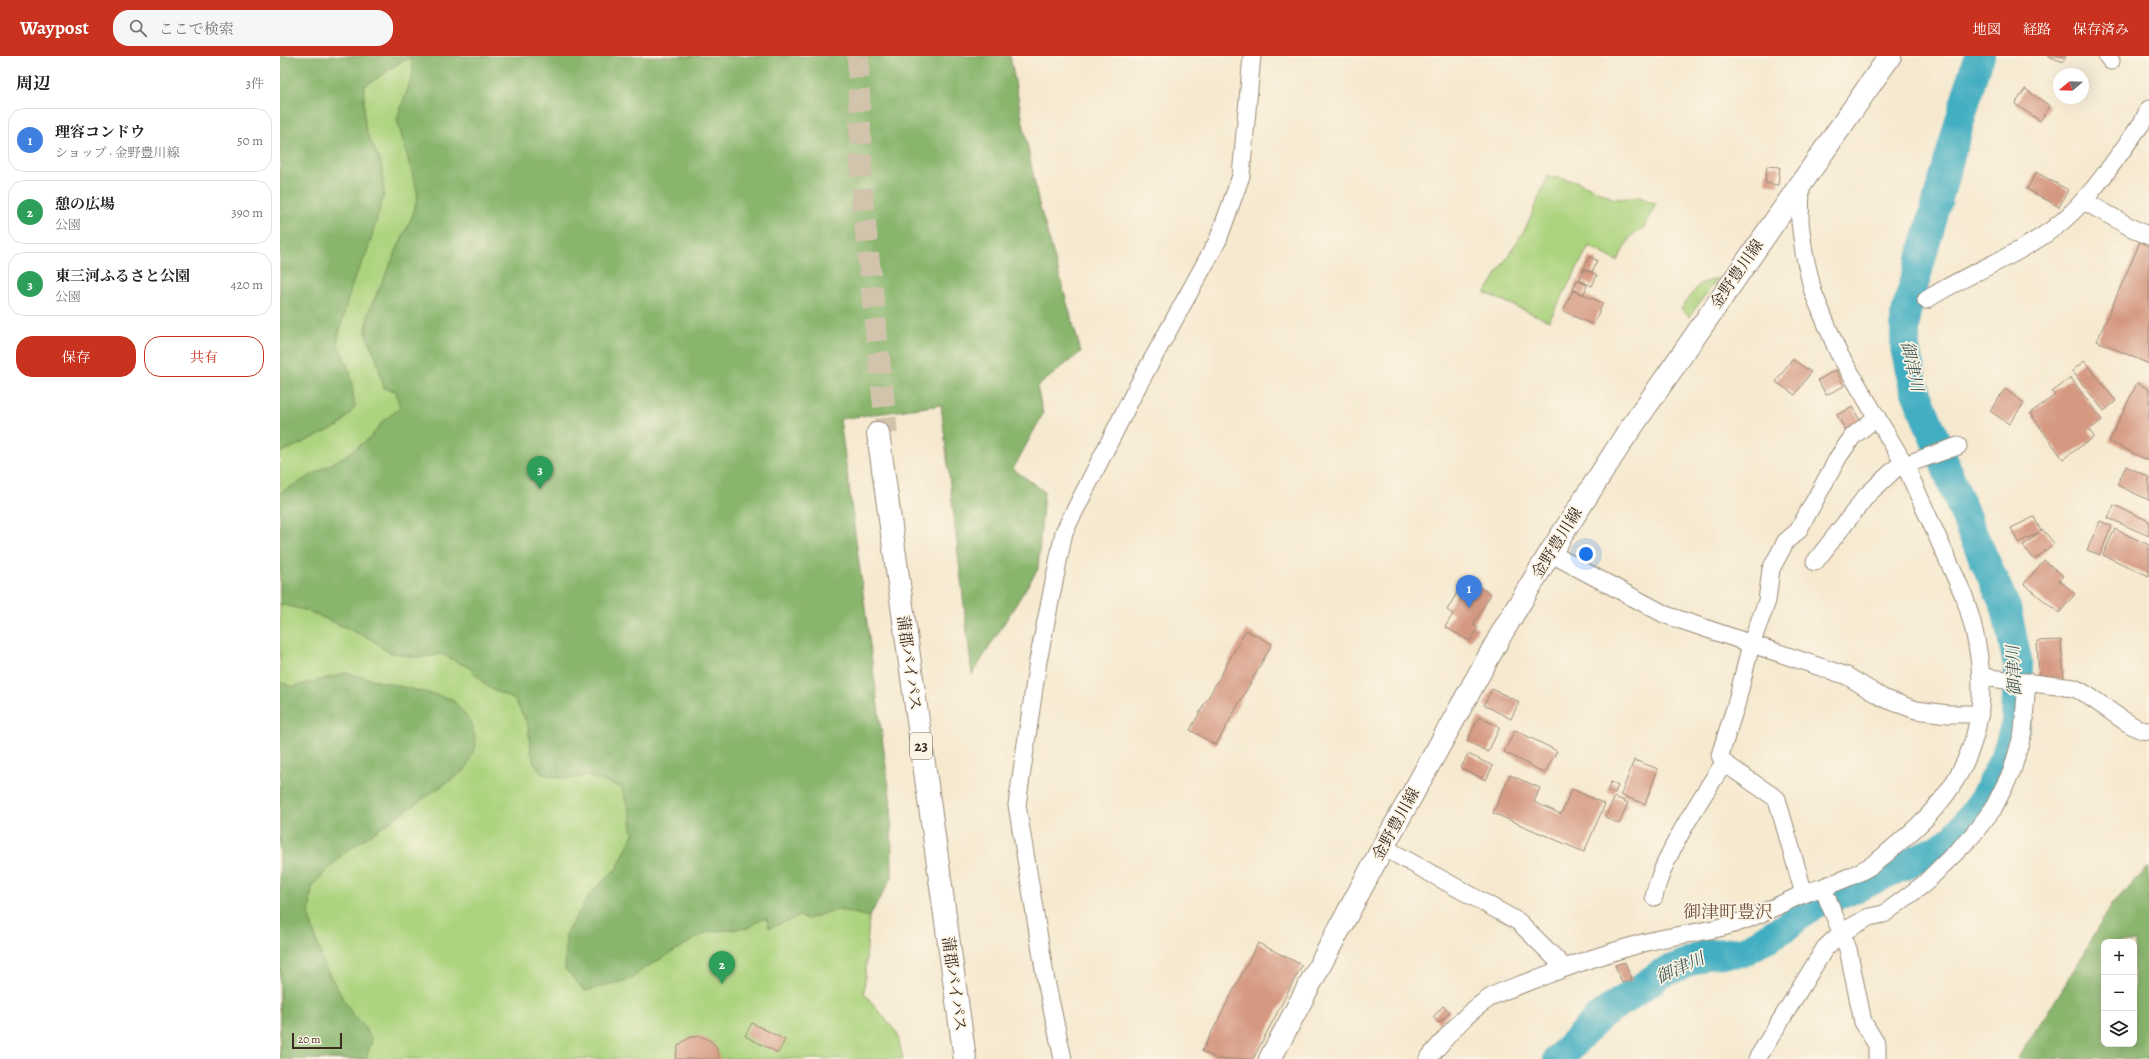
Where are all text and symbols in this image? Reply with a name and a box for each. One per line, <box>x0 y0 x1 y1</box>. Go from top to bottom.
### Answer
search box <box>113 10 393 46</box>
text: Waypost <box>20 15 89 41</box>
icon: search <box>127 17 149 39</box>
text: ここで検索 <box>159 19 234 39</box>
text: 地図 <box>1973 20 2001 39</box>
text: 経路 <box>2023 20 2051 39</box>
text: 保存済み <box>2073 20 2129 39</box>
north arrow <box>2053 68 2089 104</box>
text: 周辺 <box>16 72 50 95</box>
text: 3件 <box>246 75 264 92</box>
text: 理容コンドウ <box>55 122 145 142</box>
text: 1 <box>28 132 32 149</box>
text: 50 m <box>237 132 263 149</box>
text: ショップ · 金野豊川線 <box>55 144 179 161</box>
text: 憩の広場 <box>55 194 115 214</box>
text: 2 <box>27 204 33 221</box>
text: 390 m <box>231 204 263 221</box>
text: 公園 <box>55 216 81 233</box>
street label: 金野豊川線 <box>1705 235 1769 313</box>
text: 東三河ふるさと公園 <box>55 266 190 286</box>
text: 3 <box>27 276 33 293</box>
text: 420 m <box>231 276 263 293</box>
text: 公園 <box>55 288 81 305</box>
button: 保存 <box>16 336 136 377</box>
button: 共有 <box>144 336 264 377</box>
water label: 御津川 <box>1895 339 1929 395</box>
pin: 3 <box>527 456 553 489</box>
street label: 金野豊川線 <box>1526 503 1588 583</box>
your location <box>1576 544 1596 564</box>
pin: 1 <box>1456 575 1482 608</box>
street label: 蒲郡バイパス <box>891 614 927 712</box>
water label: 御津川 <box>2001 643 2027 697</box>
road number: 23 <box>910 733 932 759</box>
street label: 金野豊川線 <box>1367 784 1425 864</box>
district label: 御津町豊沢 <box>1683 900 1773 924</box>
street label: 蒲郡バイパス <box>936 935 972 1033</box>
map controls <box>2101 939 2137 1047</box>
button: + <box>2101 939 2137 975</box>
water label: 御津川 <box>1652 946 1710 989</box>
pin: 2 <box>709 951 735 984</box>
button: − <box>2101 975 2137 1011</box>
button: layers <box>2101 1011 2137 1047</box>
scale bar <box>292 1031 342 1050</box>
text: 20 m <box>298 1032 320 1047</box>

